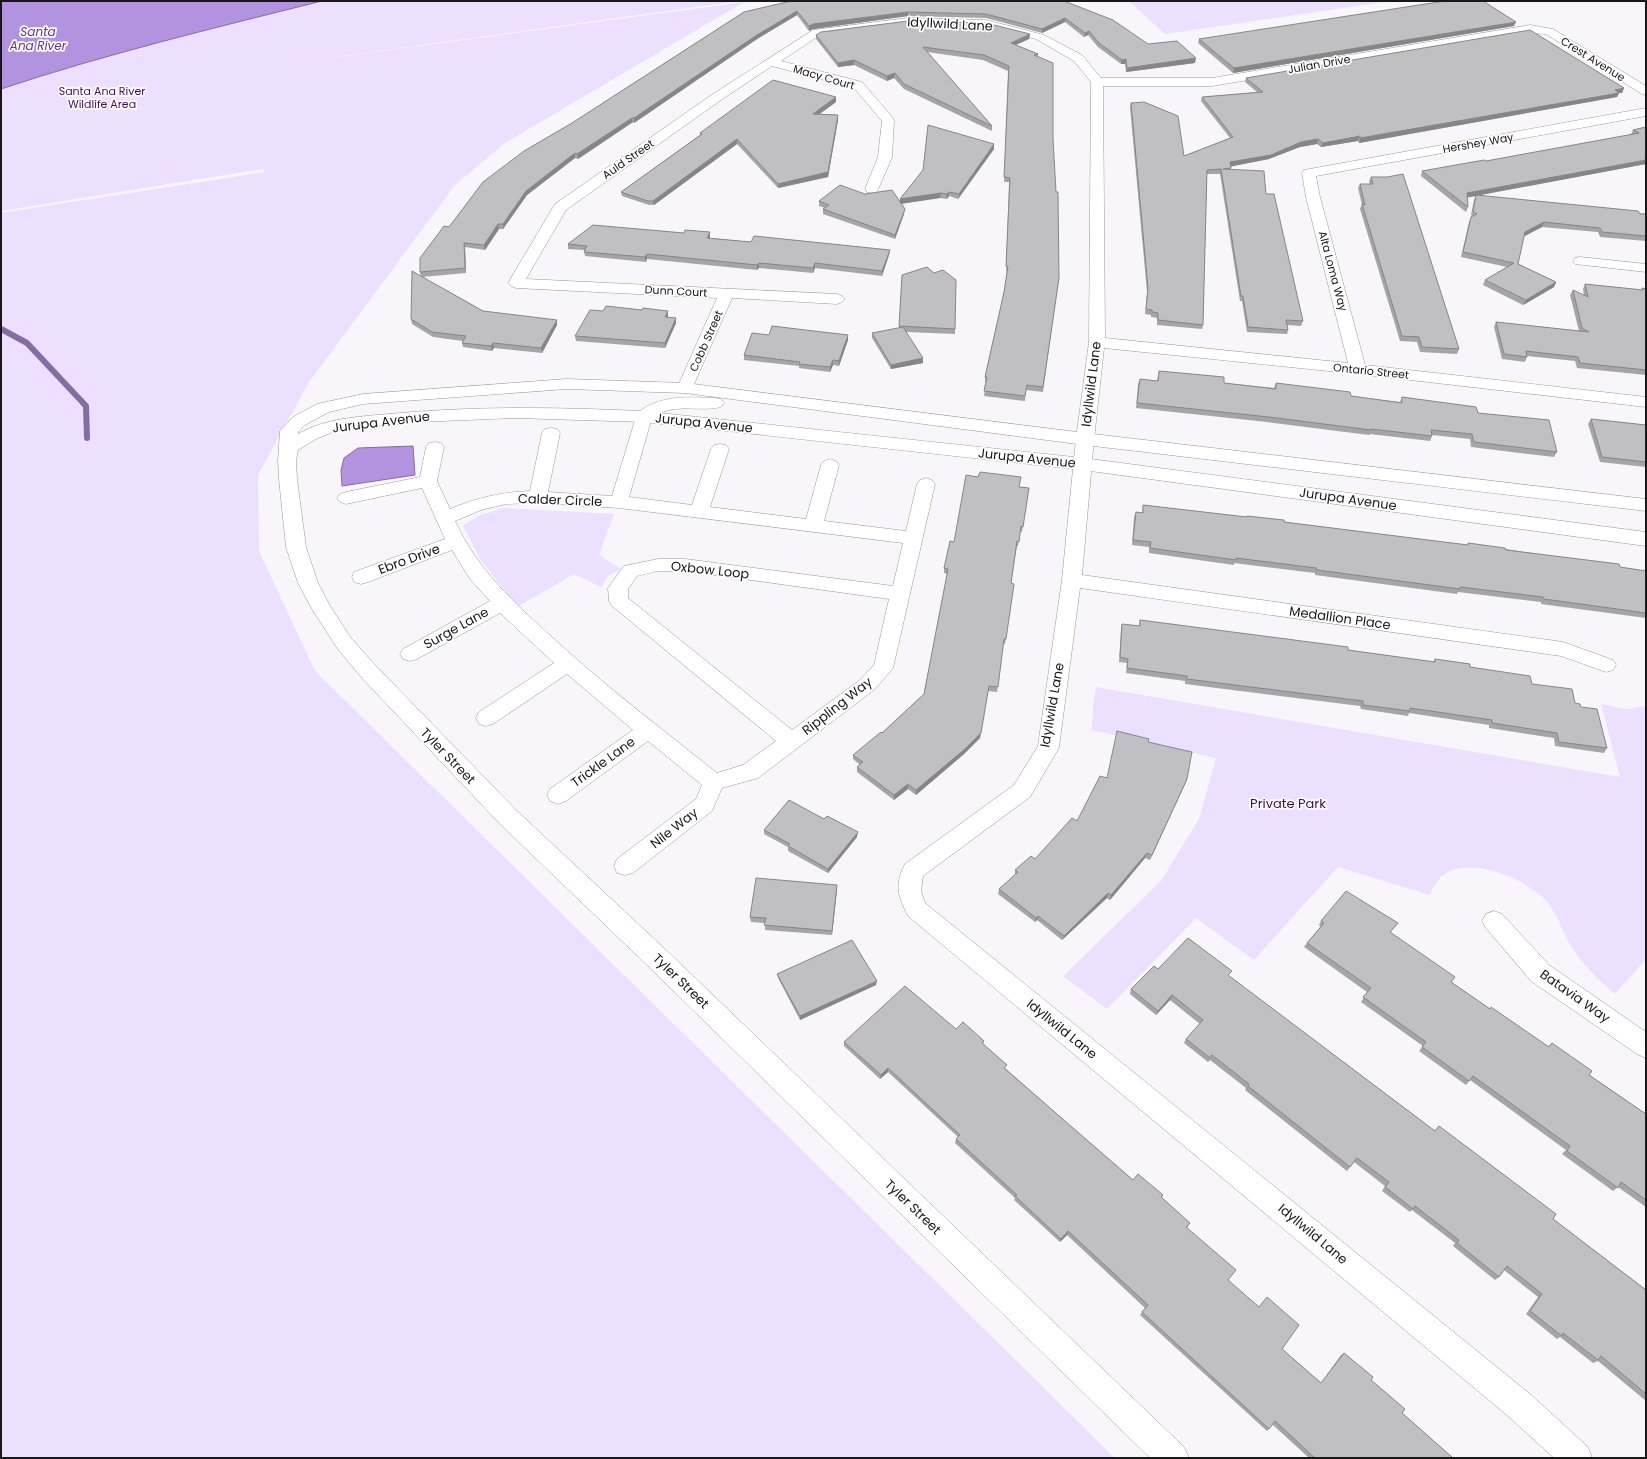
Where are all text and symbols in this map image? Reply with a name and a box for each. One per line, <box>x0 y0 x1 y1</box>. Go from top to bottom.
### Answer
street label: Idyllwild Lane <box>907 12 993 36</box>
water label: Santa Ana River <box>9 23 67 54</box>
street label: Crest Avenue <box>1558 33 1629 85</box>
street label: Julian Drive <box>1286 51 1352 77</box>
street label: Macy Court <box>791 61 857 93</box>
park label: Santa Ana River Wildlife Area <box>59 83 145 112</box>
street label: Hershey Way <box>1441 129 1515 157</box>
street label: Auld Street <box>599 135 657 183</box>
street label: Alta Loma Way <box>1315 229 1352 314</box>
street label: Dunn Court <box>644 281 708 301</box>
street label: Cobb Street <box>685 308 727 374</box>
street label: Idyllwild Lane <box>1076 340 1106 428</box>
street label: Ontario Street <box>1332 359 1410 383</box>
street label: Jurupa Avenue <box>331 407 431 437</box>
street label: Jurupa Avenue <box>654 408 754 438</box>
street label: Jurupa Avenue <box>977 443 1077 473</box>
street label: Jurupa Avenue <box>1298 483 1398 515</box>
street label: Calder Circle <box>517 489 603 511</box>
street label: Ebro Drive <box>375 539 443 579</box>
street label: Oxbow Loop <box>670 556 750 584</box>
street label: Medallion Place <box>1288 601 1392 635</box>
street label: Surge Lane <box>420 602 492 654</box>
street label: Idyllwild Lane <box>1035 661 1069 749</box>
street label: Rippling Way <box>798 672 877 739</box>
street label: Tyler Street <box>416 724 480 789</box>
street label: Trickle Lane <box>567 732 639 792</box>
park label: Private Park <box>1250 794 1326 813</box>
street label: Nile Way <box>646 803 702 853</box>
street label: Tyler Street <box>649 949 714 1013</box>
street label: Batavia Way <box>1536 965 1615 1028</box>
street label: Idyllwild Lane <box>1023 995 1101 1063</box>
street label: Tyler Street <box>881 1175 946 1239</box>
street label: Idyllwild Lane <box>1274 1199 1352 1269</box>

